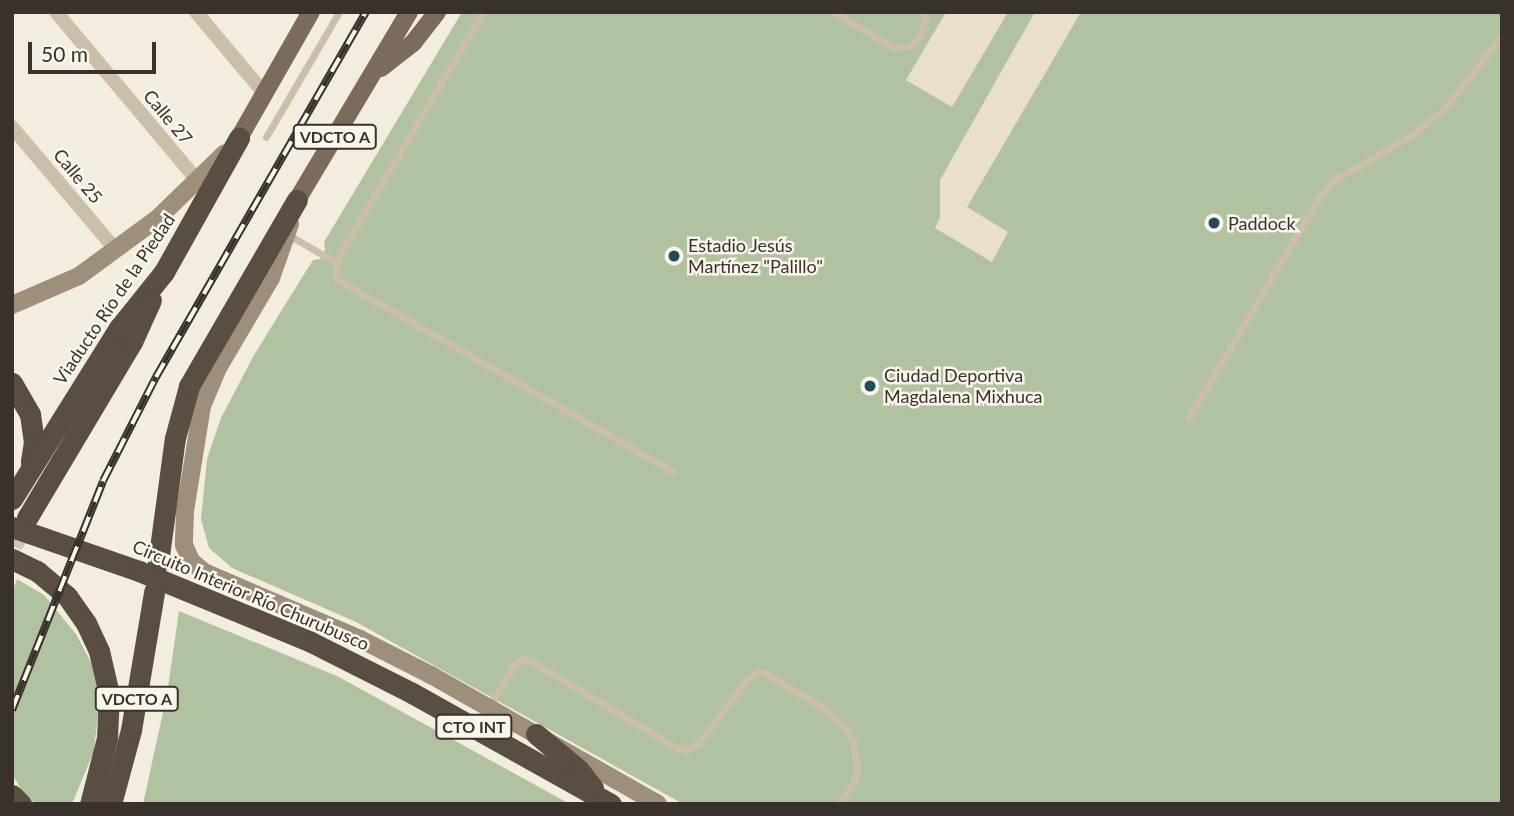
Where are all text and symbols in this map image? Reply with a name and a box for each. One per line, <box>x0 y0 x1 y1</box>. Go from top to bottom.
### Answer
scale bar <box>32 28 159 72</box>
text: 50 m <box>41 41 88 66</box>
street label: Calle 27 <box>139 85 197 149</box>
road number: VDCTO A <box>291 125 379 150</box>
street label: Calle 25 <box>49 144 107 208</box>
street label: Viaducto Río de la Piedad <box>49 209 179 389</box>
place label: Paddock <box>1228 212 1296 234</box>
marker: Paddock <box>1206 215 1222 231</box>
place label: Estadio Jesús Martínez "Palillo" <box>688 235 823 278</box>
marker: Estadio Jesús Martínez "Palillo" <box>666 248 682 264</box>
place label: Ciudad Deportiva Magdalena Mixhuca <box>884 365 1042 408</box>
marker: Ciudad Deportiva Magdalena Mixhuca <box>862 378 878 394</box>
street label: Circuito Interior Río Churubusco <box>129 535 373 655</box>
road number: VDCTO A <box>93 686 181 712</box>
road number: CTO INT <box>434 714 514 740</box>

